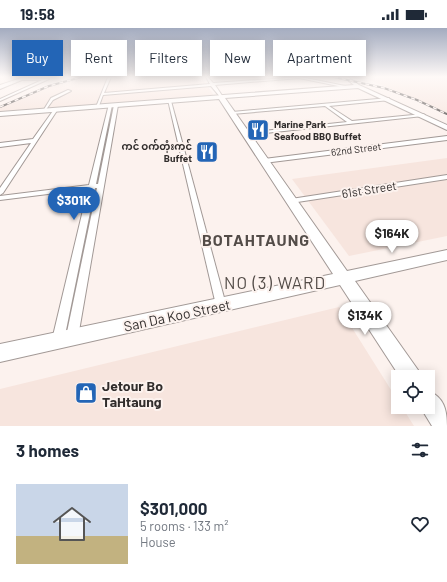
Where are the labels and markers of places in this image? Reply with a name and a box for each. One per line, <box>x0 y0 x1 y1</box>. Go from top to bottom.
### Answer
restaurant icon: Marine Park Seafood BBQ Buffet <box>245 117 271 143</box>
place label: Marine Park Seafood BBQ Buffet <box>274 118 362 142</box>
place label: ကင် ဝက်တုံးကင် Buffet <box>122 139 192 164</box>
restaurant icon: ကင် ဝက်တုံးကင် Buffet <box>194 139 220 165</box>
pin: $301K <box>46 187 102 221</box>
pin: $164K <box>364 220 420 254</box>
pin: $134K <box>337 302 393 336</box>
place label: Jetour Bo TaHtaung <box>102 377 163 410</box>
shop icon: Jetour Bo TaHtaung <box>73 380 99 406</box>

